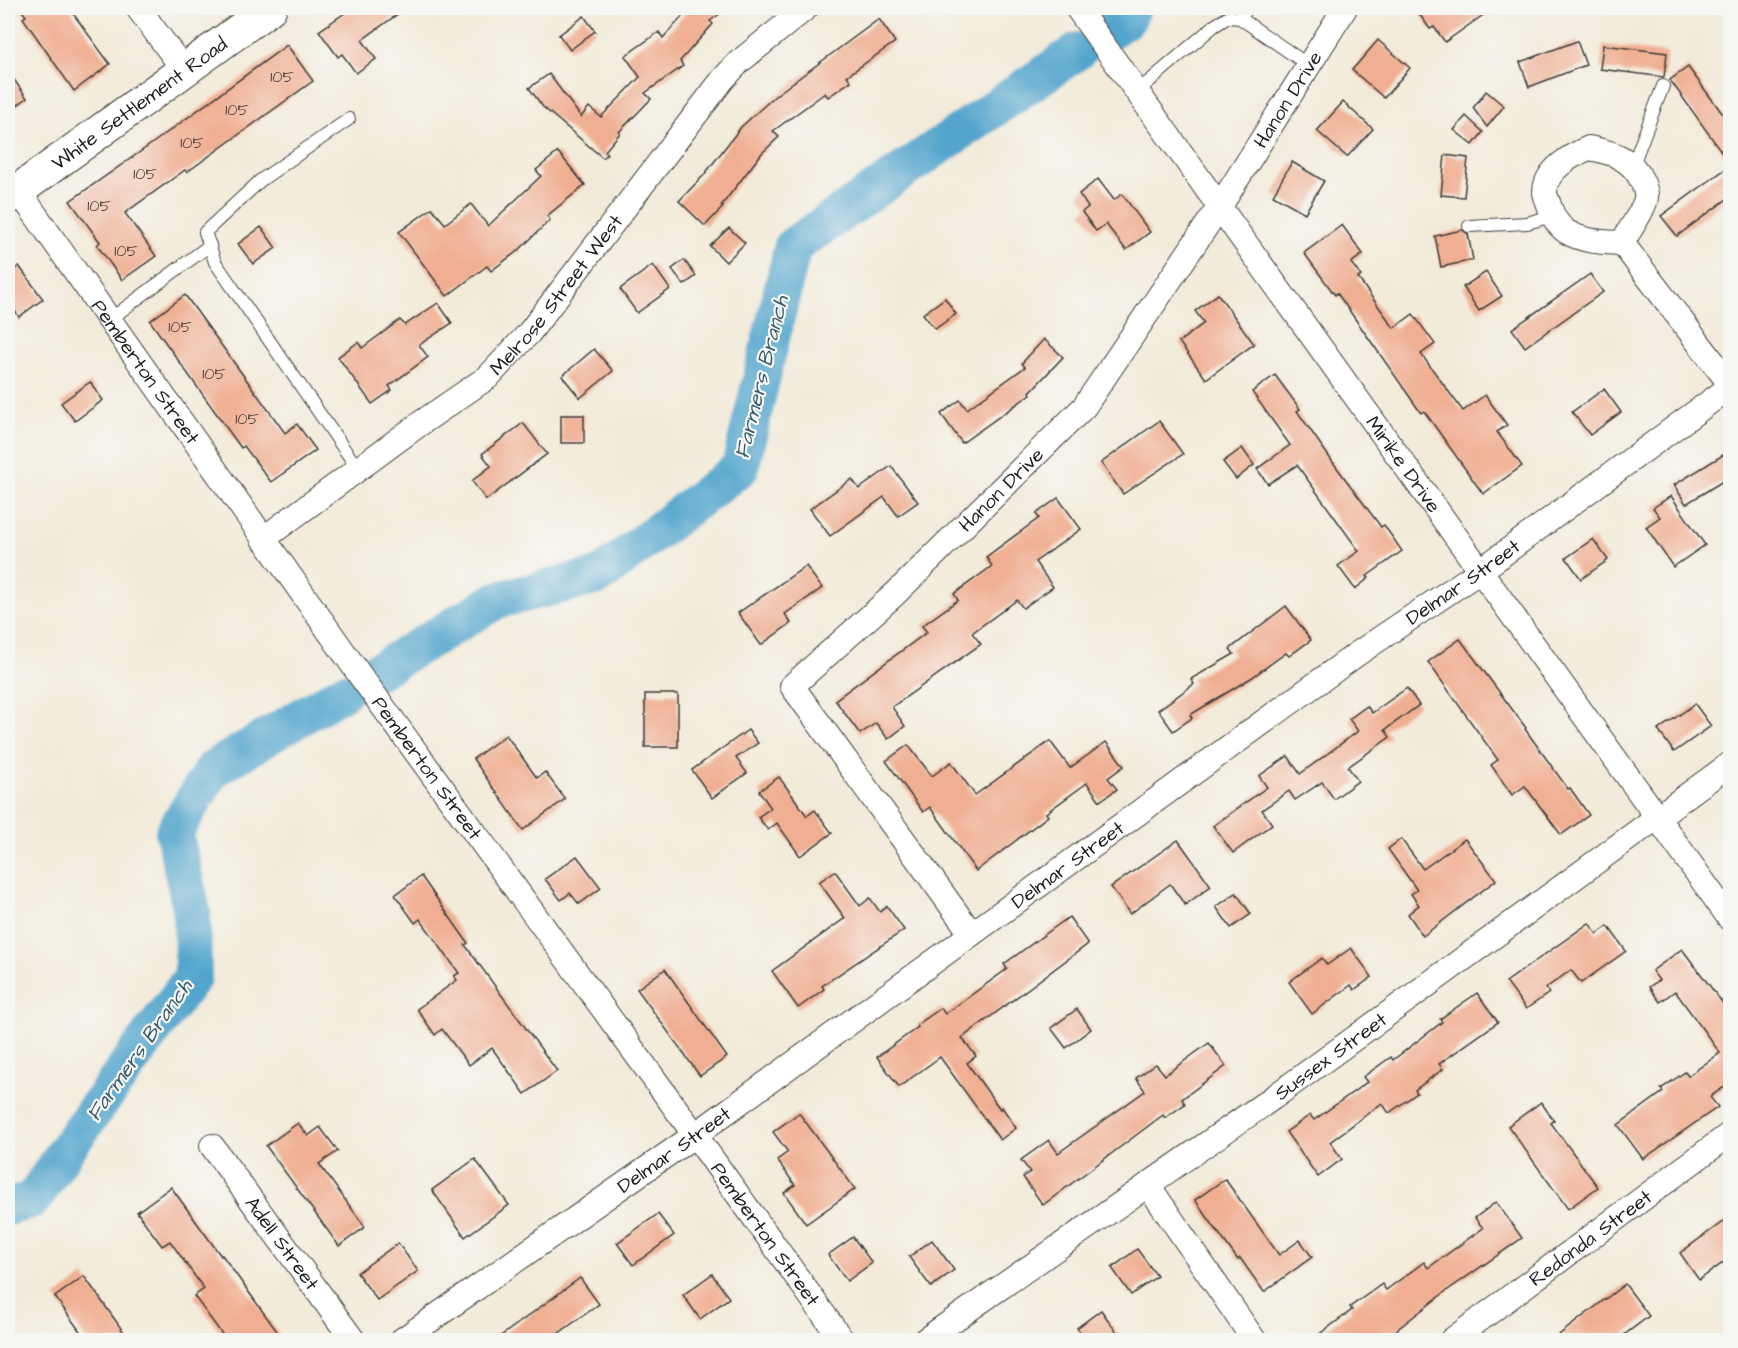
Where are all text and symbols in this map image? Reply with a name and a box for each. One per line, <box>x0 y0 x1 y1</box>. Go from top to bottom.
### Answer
street label: White Settlement Road <box>46 30 233 177</box>
street label: Hanon Drive <box>1247 46 1330 154</box>
house number: 105 <box>270 66 294 88</box>
house number: 105 <box>225 99 249 121</box>
house number: 105 <box>180 132 204 154</box>
house number: 105 <box>133 163 157 185</box>
house number: 105 <box>87 195 111 217</box>
street label: Melrose Street West <box>483 209 630 382</box>
house number: 105 <box>114 240 138 262</box>
water label: Farmers Branch <box>727 291 796 461</box>
street label: Pemberton Street <box>84 294 206 450</box>
house number: 105 <box>168 316 192 338</box>
house number: 105 <box>202 363 226 385</box>
house number: 105 <box>235 408 259 430</box>
street label: Mirike Drive <box>1359 410 1447 519</box>
street label: Hanon Drive <box>953 441 1051 539</box>
street label: Delmar Street <box>1401 533 1526 632</box>
street label: Pemberton Street <box>365 691 488 846</box>
street label: Delmar Street <box>1006 815 1130 916</box>
water label: Farmers Branch <box>80 972 200 1127</box>
street label: Sussex Street <box>1269 1006 1393 1107</box>
street label: Delmar Street <box>612 1100 737 1200</box>
street label: Pemberton Street <box>704 1157 826 1312</box>
street label: Redonda Street <box>1523 1183 1658 1293</box>
street label: Adell Street <box>238 1191 325 1296</box>

